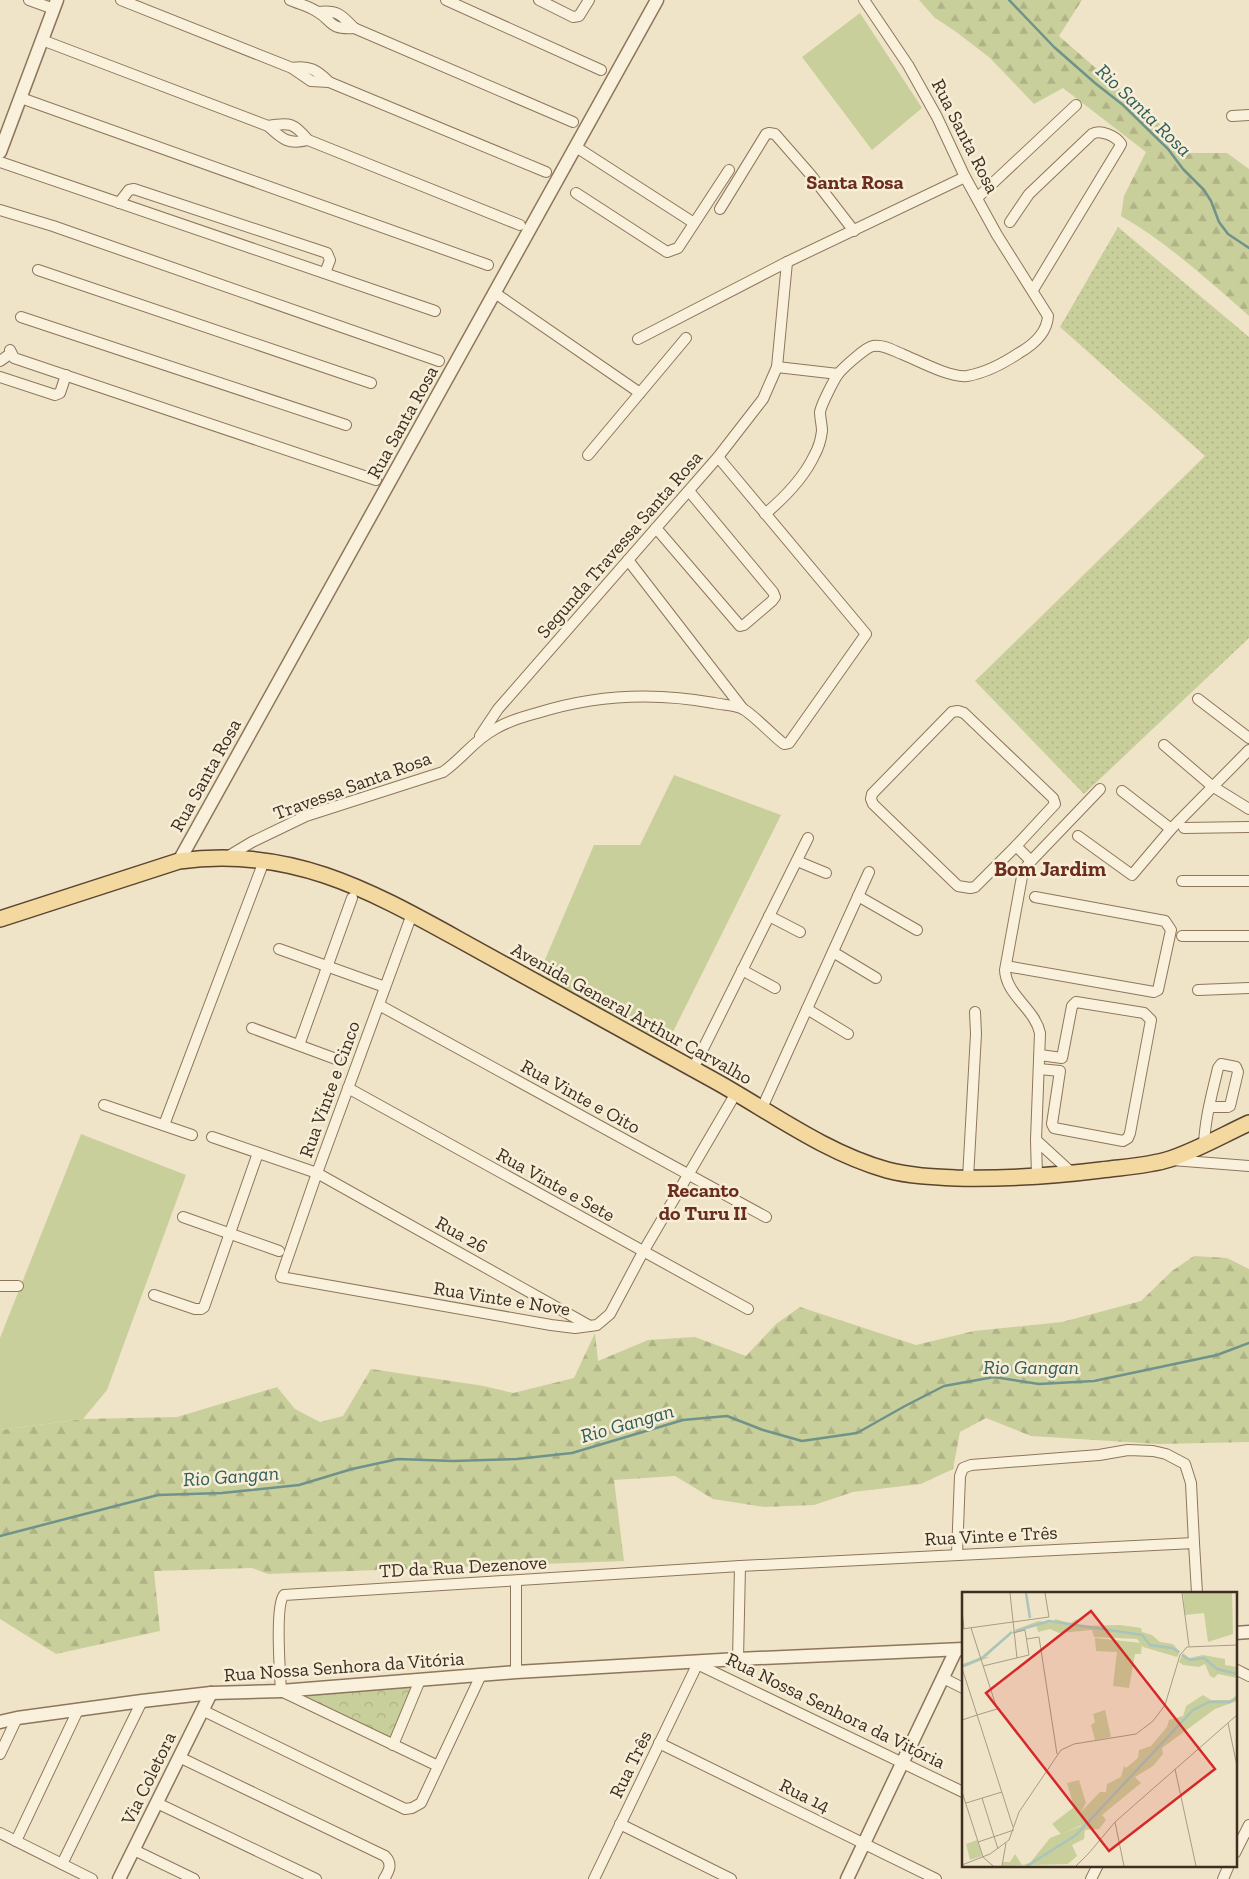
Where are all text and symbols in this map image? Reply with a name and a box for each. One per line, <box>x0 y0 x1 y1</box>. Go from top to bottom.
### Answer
water label: Rio Santa Rosa <box>1091 59 1197 161</box>
street label: Rua Santa Rosa <box>927 75 1004 197</box>
district label: Santa Rosa <box>806 170 904 194</box>
street label: Rua Santa Rosa <box>362 362 443 483</box>
street label: Segunda Travessa Santa Rosa <box>532 446 707 643</box>
street label: Rua Santa Rosa <box>165 715 246 836</box>
street label: Travessa Santa Rosa <box>270 746 434 825</box>
district label: Bom Jardim <box>994 856 1107 881</box>
street label: Avenida General Arthur Carvalho <box>507 937 757 1090</box>
street label: Rua Vinte e Cinco <box>294 1017 365 1161</box>
street label: Rua Vinte e Oito <box>517 1054 645 1139</box>
street label: Rua Vinte e Sete <box>492 1142 619 1227</box>
district label: Recanto do Turu II <box>659 1178 747 1225</box>
street label: Rua 26 <box>432 1211 492 1258</box>
street label: Rua Vinte e Nove <box>432 1276 572 1321</box>
water label: Rio Gangan <box>983 1355 1079 1379</box>
water label: Rio Gangan <box>578 1398 676 1448</box>
water label: Rio Gangan <box>182 1461 280 1491</box>
street label: Rua Vinte e Três <box>924 1521 1058 1550</box>
street label: TD da Rua Dezenove <box>379 1551 548 1582</box>
inset map <box>962 1592 1236 1866</box>
street label: Rua Nossa Senhora da Vitória <box>223 1647 465 1686</box>
street label: Rua Nossa Senhora da Vitória <box>722 1647 949 1774</box>
street label: Rua Três <box>604 1727 657 1802</box>
street label: Via Coletora <box>116 1728 181 1829</box>
street label: Rua 14 <box>776 1773 834 1817</box>

